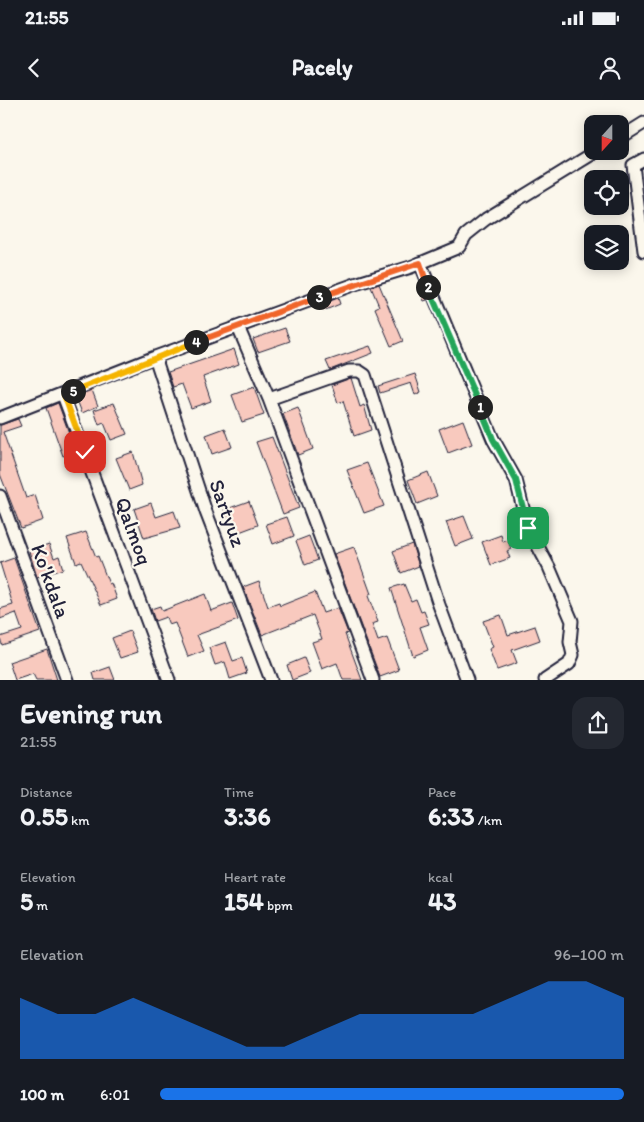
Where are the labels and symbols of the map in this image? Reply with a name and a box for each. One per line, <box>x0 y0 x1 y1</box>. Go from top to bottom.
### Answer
north arrow <box>584 115 629 160</box>
pin: 2 <box>416 274 440 300</box>
pin: 3 <box>306 284 332 310</box>
pin: 4 <box>184 330 208 354</box>
pin: 5 <box>60 378 86 404</box>
pin: 1 <box>468 394 492 420</box>
pin <box>64 431 106 473</box>
street label: Sartyuz <box>204 476 252 550</box>
street label: Qalmoq <box>110 494 158 568</box>
pin <box>507 507 549 549</box>
street label: Ko'kdala <box>26 540 76 622</box>

